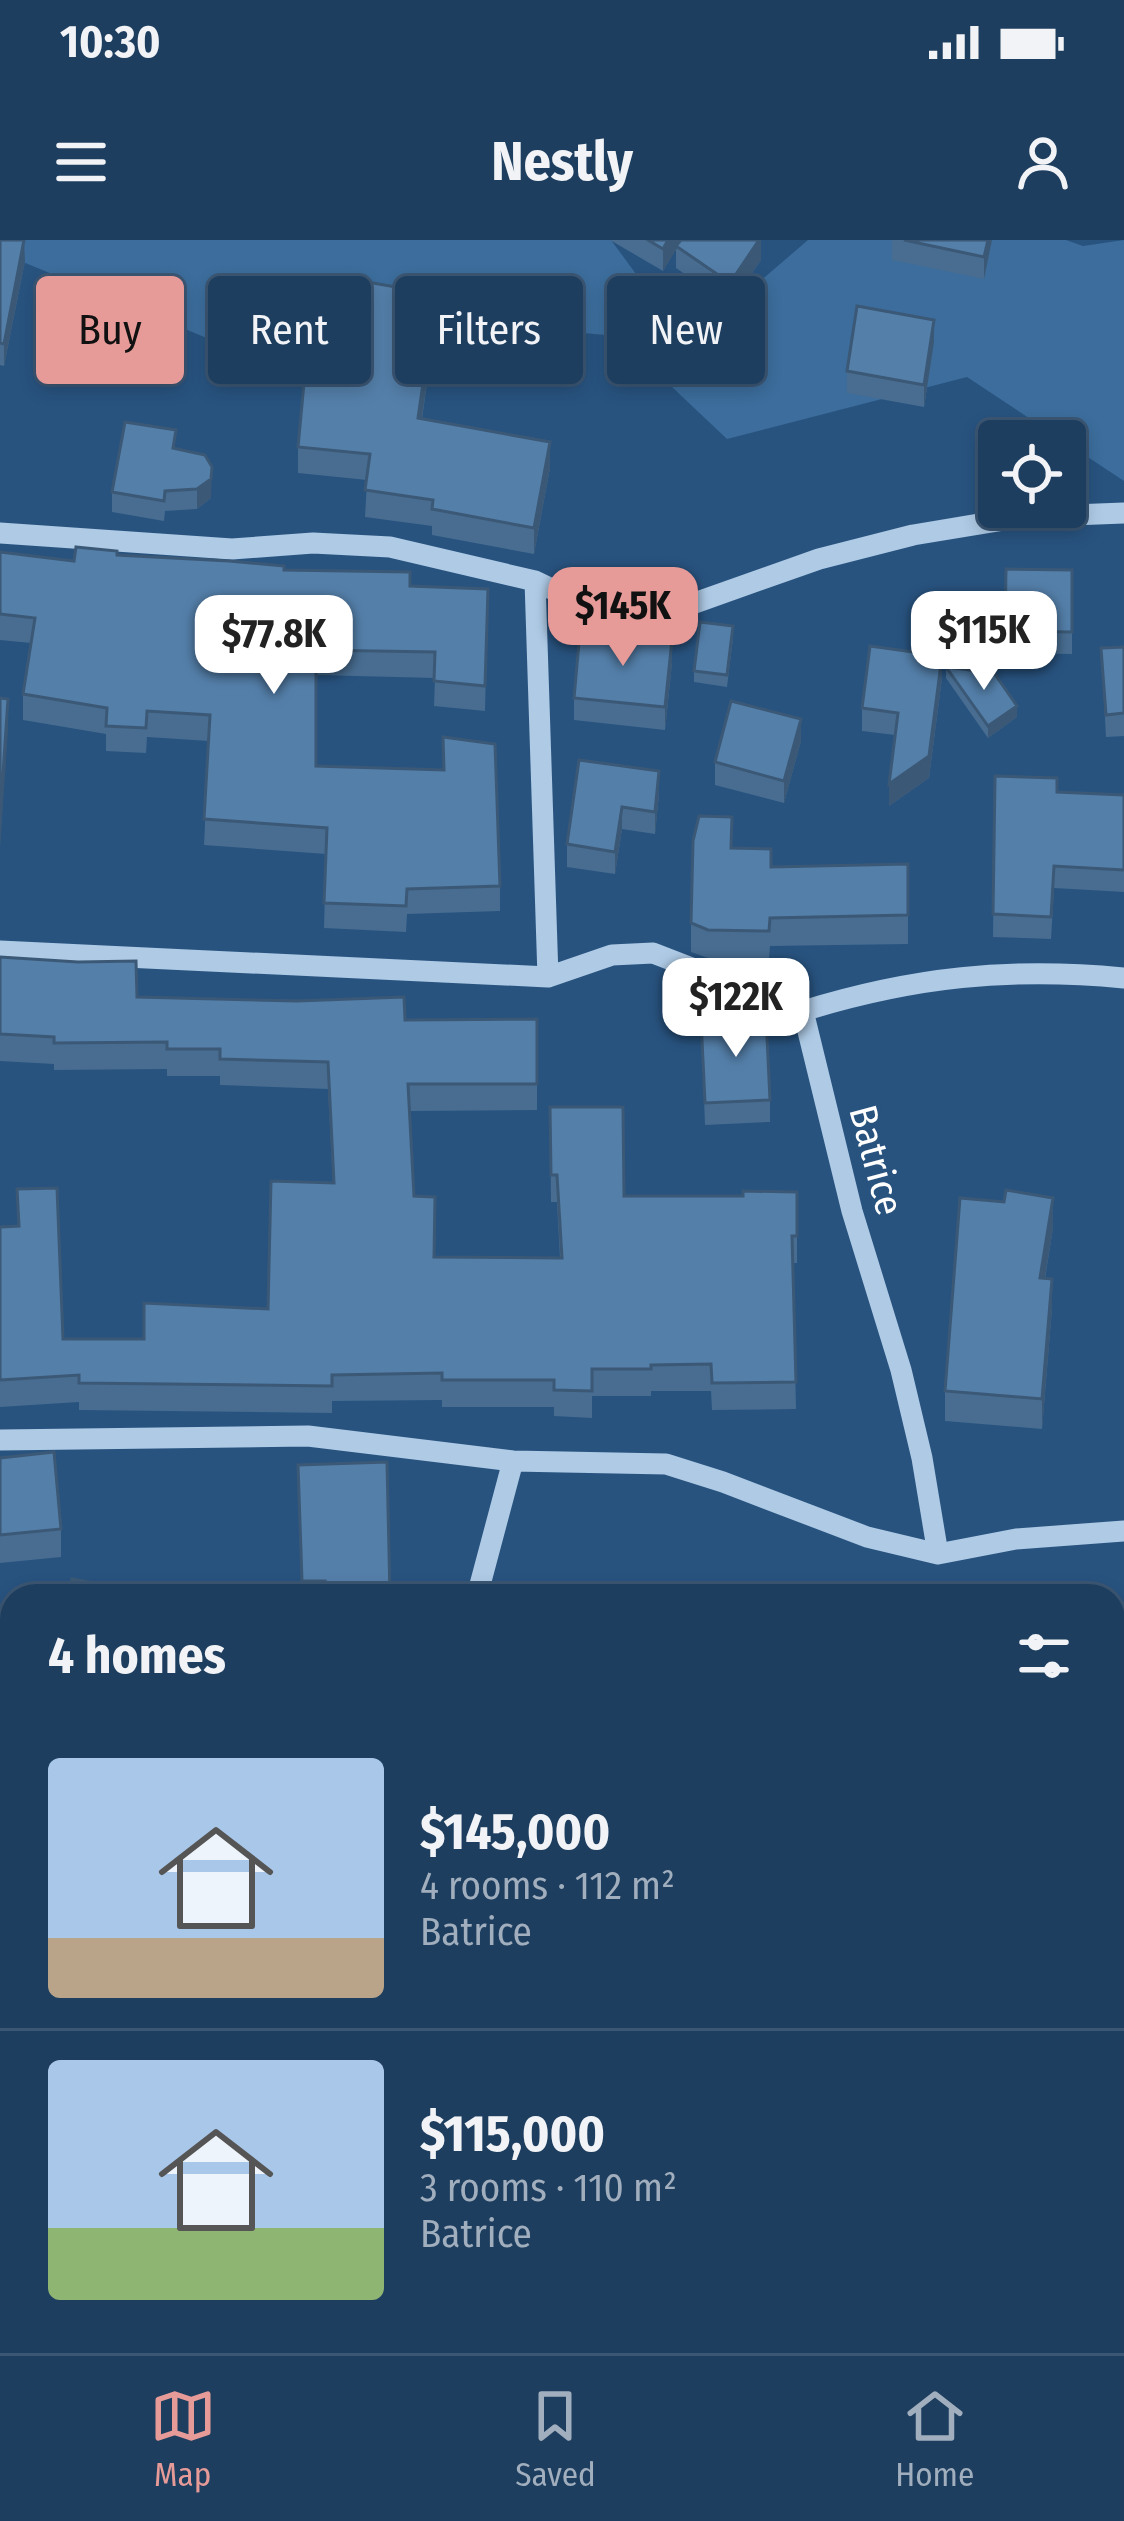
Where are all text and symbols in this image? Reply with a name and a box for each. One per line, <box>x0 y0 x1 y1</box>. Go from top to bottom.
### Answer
text: 10:30 <box>60 15 161 69</box>
icon: menu <box>48 129 114 195</box>
icon: person <box>1010 129 1076 195</box>
text: Nestly <box>491 130 633 194</box>
chip: Buy <box>36 276 184 384</box>
chip: Rent <box>208 276 371 384</box>
chip: Filters <box>395 276 583 384</box>
chip: New <box>607 276 765 384</box>
map controls <box>978 420 1086 528</box>
button: locate <box>978 420 1086 528</box>
pin: $145K <box>539 567 707 669</box>
text: $145K <box>575 583 671 629</box>
pin: $115K <box>900 591 1068 693</box>
pin: $77.8K <box>176 595 372 697</box>
text: $115K <box>938 607 1030 653</box>
text: $77.8K <box>222 611 326 657</box>
pin: $122K <box>652 958 820 1060</box>
text: $122K <box>689 974 783 1020</box>
street label: Batrice <box>839 1100 913 1220</box>
icon: filters <box>1011 1623 1077 1689</box>
text: 4 homes <box>48 1625 226 1687</box>
text: $145,000 <box>420 1801 610 1863</box>
icon: home <box>144 1806 288 1950</box>
text: 4 rooms · 112 m² <box>420 1863 675 1909</box>
text: Batrice <box>420 1909 532 1955</box>
text: $115,000 <box>420 2103 605 2165</box>
icon: home <box>144 2108 288 2252</box>
text: 3 rooms · 110 m² <box>420 2165 677 2211</box>
text: Batrice <box>420 2211 532 2257</box>
tab: Map <box>150 2383 216 2495</box>
tab: Saved <box>515 2383 596 2495</box>
tab: Home <box>895 2383 974 2495</box>

